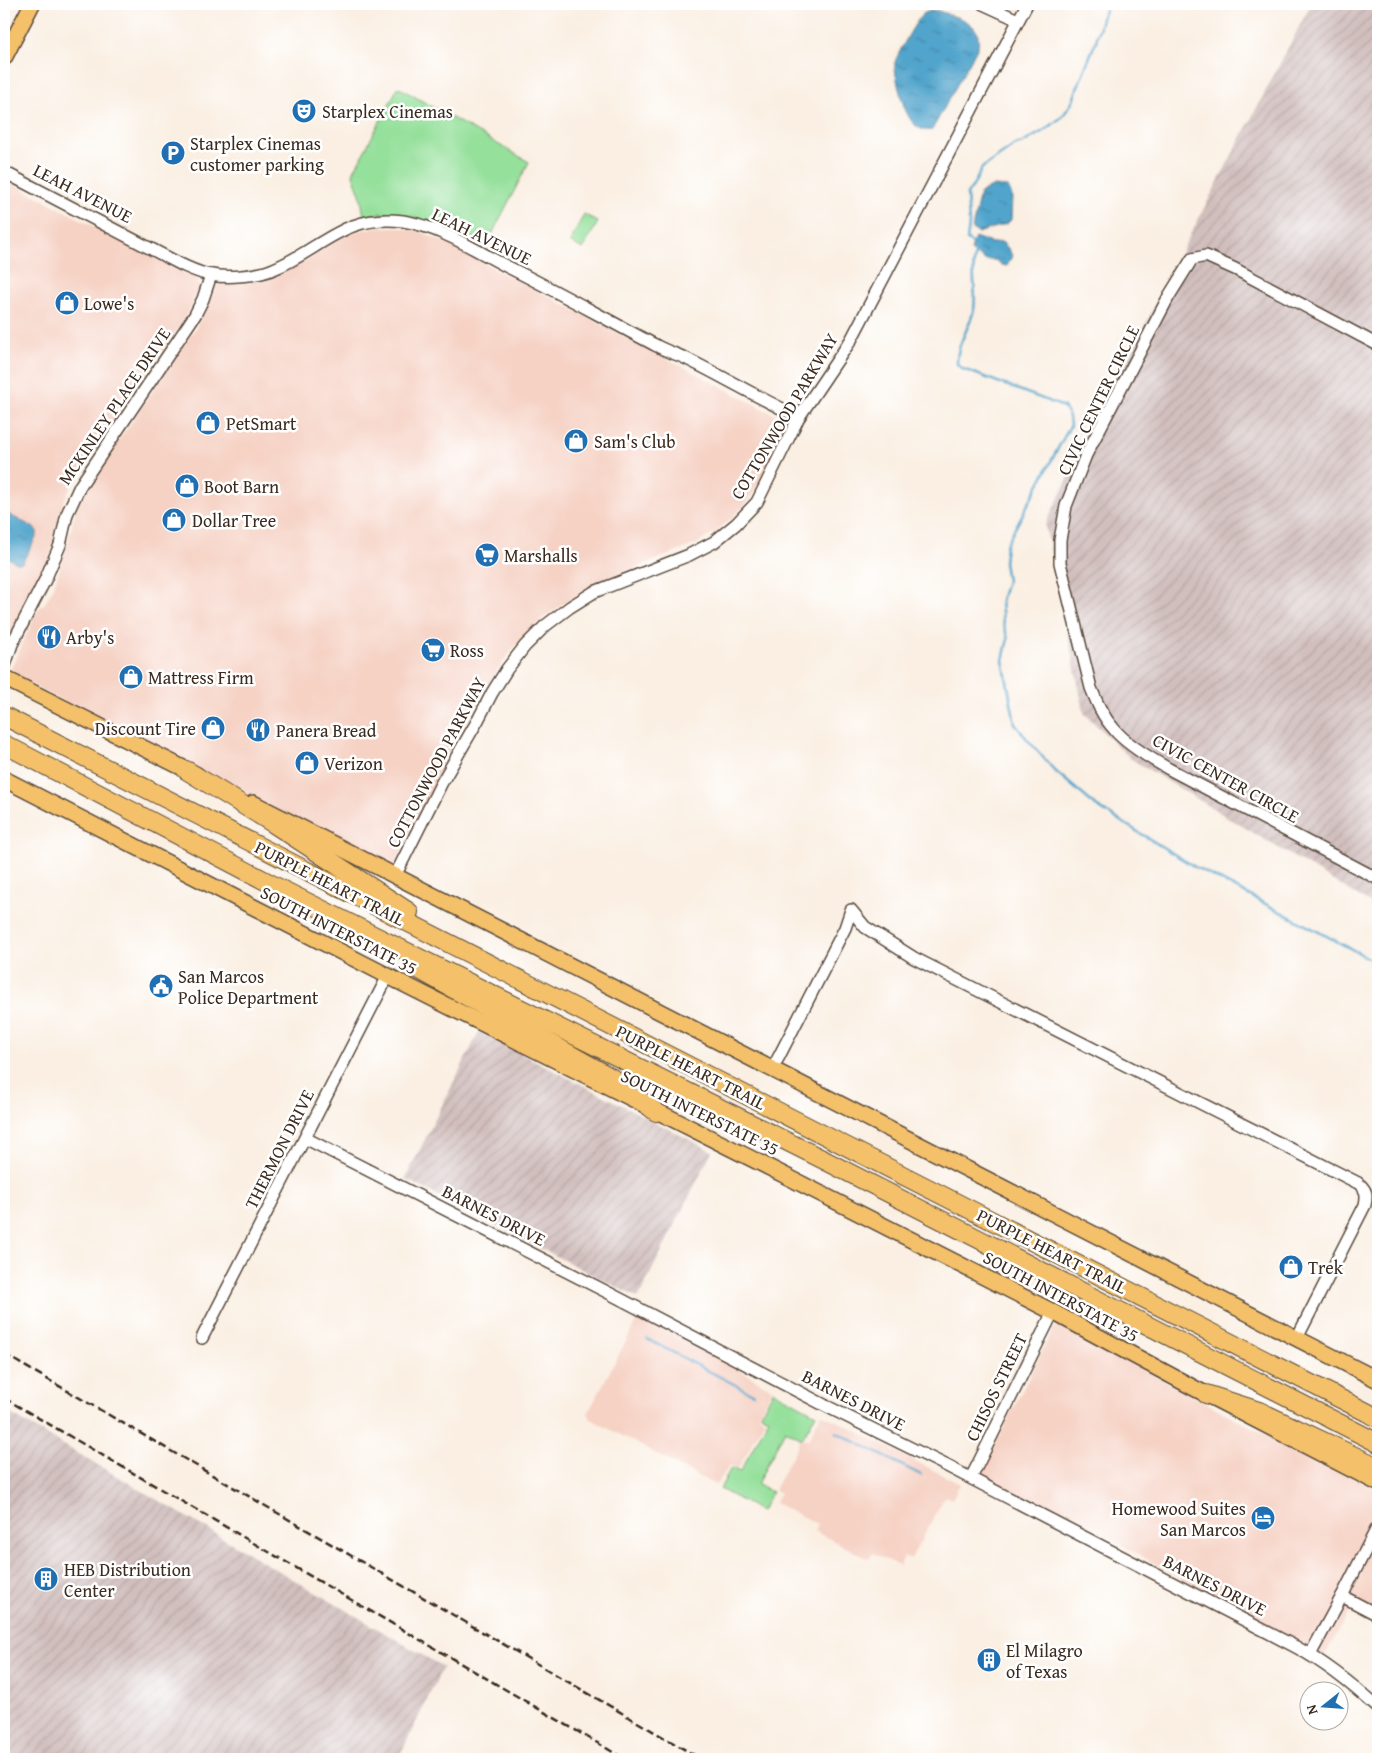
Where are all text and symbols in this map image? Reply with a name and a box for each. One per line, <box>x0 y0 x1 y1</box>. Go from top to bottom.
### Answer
theatre icon: Starplex Cinemas <box>291 98 317 124</box>
place label: Starplex Cinemas <box>322 98 453 125</box>
place label: Starplex Cinemas customer parking <box>190 130 324 178</box>
parking icon: Starplex Cinemas customer parking <box>160 140 186 166</box>
street label: LEAH AVENUE <box>29 156 137 230</box>
street label: LEAH AVENUE <box>428 200 536 272</box>
shop icon: Lowe's <box>54 290 80 316</box>
place label: Lowe's <box>84 290 134 317</box>
street label: CIVIC CENTER CIRCLE <box>1050 320 1146 480</box>
street label: MCKINLEY PLACE DRIVE <box>51 322 177 490</box>
street label: COTTONWOOD PARKWAY <box>724 328 845 504</box>
shop icon: PetSmart <box>195 410 221 436</box>
place label: PetSmart <box>226 410 297 437</box>
shop icon: Sam's Club <box>563 428 589 454</box>
place label: Sam's Club <box>594 428 676 455</box>
shop icon: Boot Barn <box>174 473 200 499</box>
place label: Boot Barn <box>204 473 279 500</box>
shop icon: Dollar Tree <box>161 507 187 533</box>
place label: Dollar Tree <box>192 507 276 534</box>
supermarket icon: Marshalls <box>474 542 500 568</box>
place label: Marshalls <box>504 542 578 569</box>
restaurant icon: Arby's <box>36 624 62 650</box>
place label: Arby's <box>66 624 114 651</box>
supermarket icon: Ross <box>420 637 446 663</box>
place label: Ross <box>450 637 484 664</box>
shop icon: Mattress Firm <box>118 664 144 690</box>
place label: Mattress Firm <box>148 664 254 691</box>
street label: COTTONWOOD PARKWAY <box>380 672 493 852</box>
place label: Discount Tire <box>95 715 196 742</box>
shop icon: Discount Tire <box>200 715 226 741</box>
restaurant icon: Panera Bread <box>245 717 271 743</box>
place label: Panera Bread <box>276 717 377 744</box>
street label: CIVIC CENTER CIRCLE <box>1148 726 1304 830</box>
shop icon: Verizon <box>294 750 320 776</box>
place label: Verizon <box>324 750 383 777</box>
street label: PURPLE HEART TRAIL <box>250 833 410 933</box>
street label: SOUTH INTERSTATE 35 <box>256 879 422 981</box>
place label: San Marcos Police Department <box>178 963 319 1011</box>
public building icon: San Marcos Police Department <box>148 973 174 999</box>
street label: PURPLE HEART TRAIL <box>611 1017 771 1117</box>
street label: SOUTH INTERSTATE 35 <box>616 1062 784 1162</box>
street label: THERMON DRIVE <box>237 1085 321 1213</box>
street label: BARNES DRIVE <box>438 1177 550 1253</box>
street label: PURPLE HEART TRAIL <box>972 1201 1132 1301</box>
street label: SOUTH INTERSTATE 35 <box>978 1244 1144 1348</box>
shop icon: Trek <box>1278 1254 1304 1280</box>
place label: Trek <box>1308 1254 1344 1281</box>
street label: CHISOS STREET <box>958 1328 1034 1446</box>
street label: BARNES DRIVE <box>798 1362 910 1438</box>
place label: Homewood Suites San Marcos <box>1112 1495 1246 1543</box>
hotel icon: Homewood Suites San Marcos <box>1250 1505 1276 1531</box>
street label: BARNES DRIVE <box>1159 1547 1271 1623</box>
place label: HEB Distribution Center <box>64 1556 191 1604</box>
building icon: HEB Distribution Center <box>33 1566 59 1592</box>
place label: El Milagro of Texas <box>1006 1637 1083 1685</box>
building icon: El Milagro of Texas <box>976 1647 1002 1673</box>
north arrow <box>1300 1680 1350 1730</box>
text: N <box>1300 1702 1322 1717</box>

